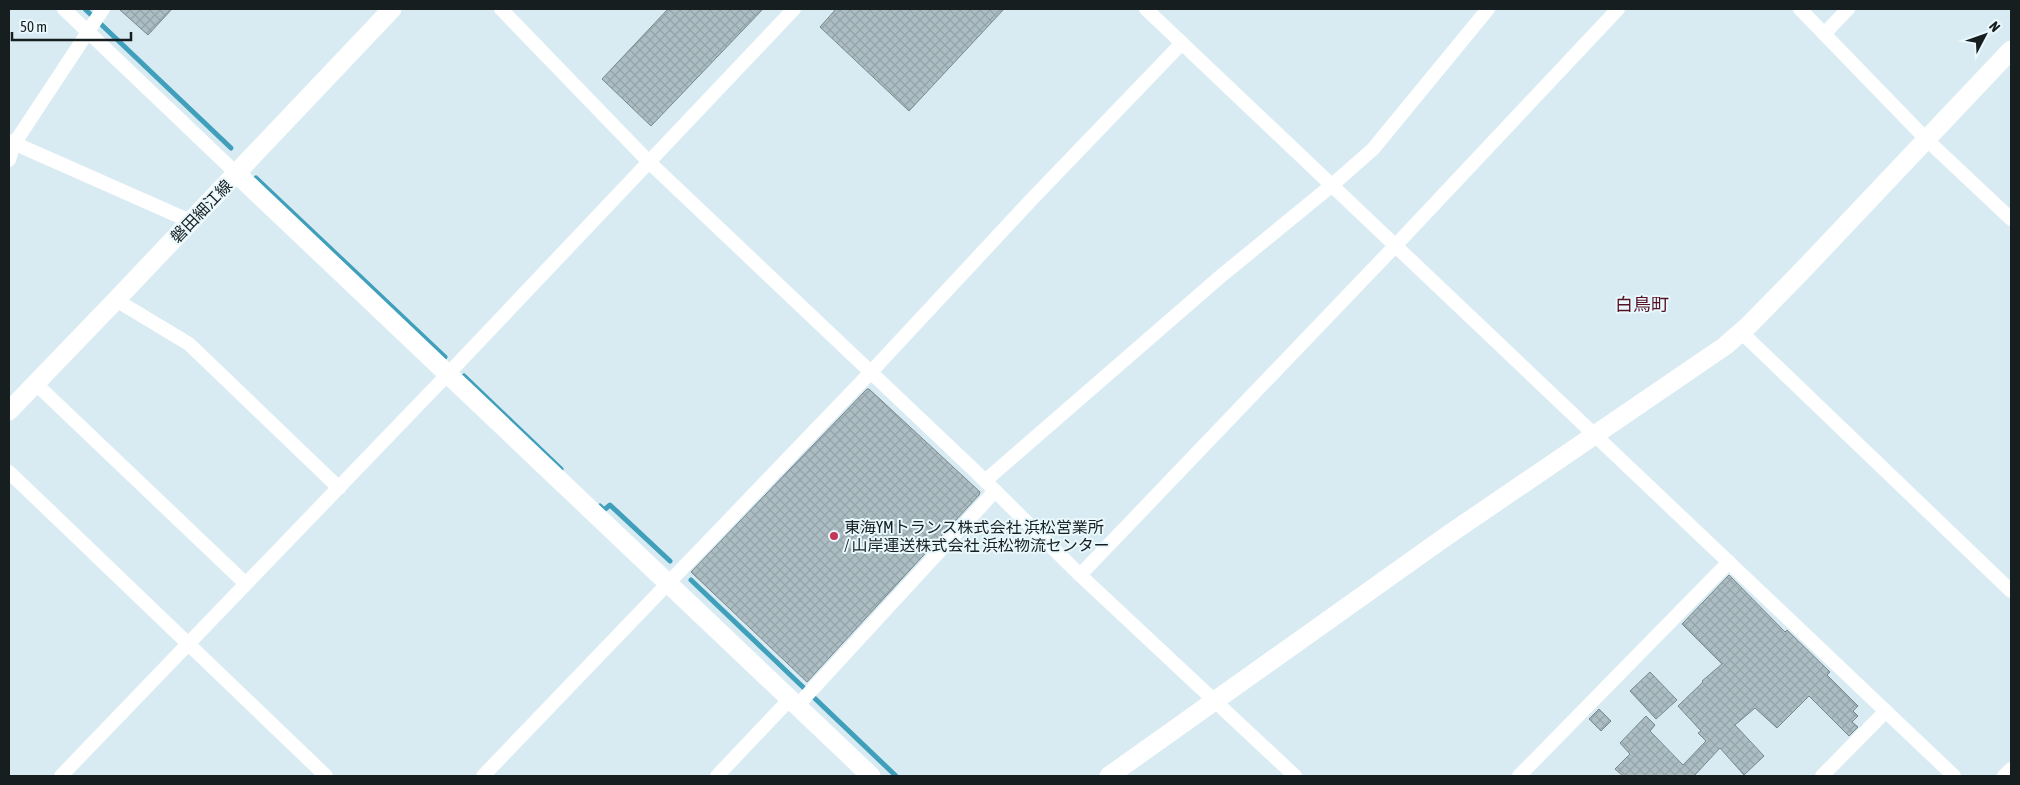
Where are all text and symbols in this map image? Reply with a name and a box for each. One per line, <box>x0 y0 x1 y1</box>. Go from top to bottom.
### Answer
scale bar <box>12 10 131 42</box>
north arrow <box>1960 10 2010 60</box>
text: 50 m <box>20 18 47 35</box>
text: N <box>1986 18 2004 35</box>
street label: 磐田細江線 <box>167 176 235 246</box>
district label: 白鳥町 <box>1615 294 1669 315</box>
place label: 東海YMトランス株式会社 浜松営業所 / 山岸運送株式会社 浜松物流センター <box>844 518 1110 554</box>
marker: 東海YMトランス株式会社 浜松営業所 / 山岸運送株式会社 浜松物流センター <box>828 530 840 542</box>

